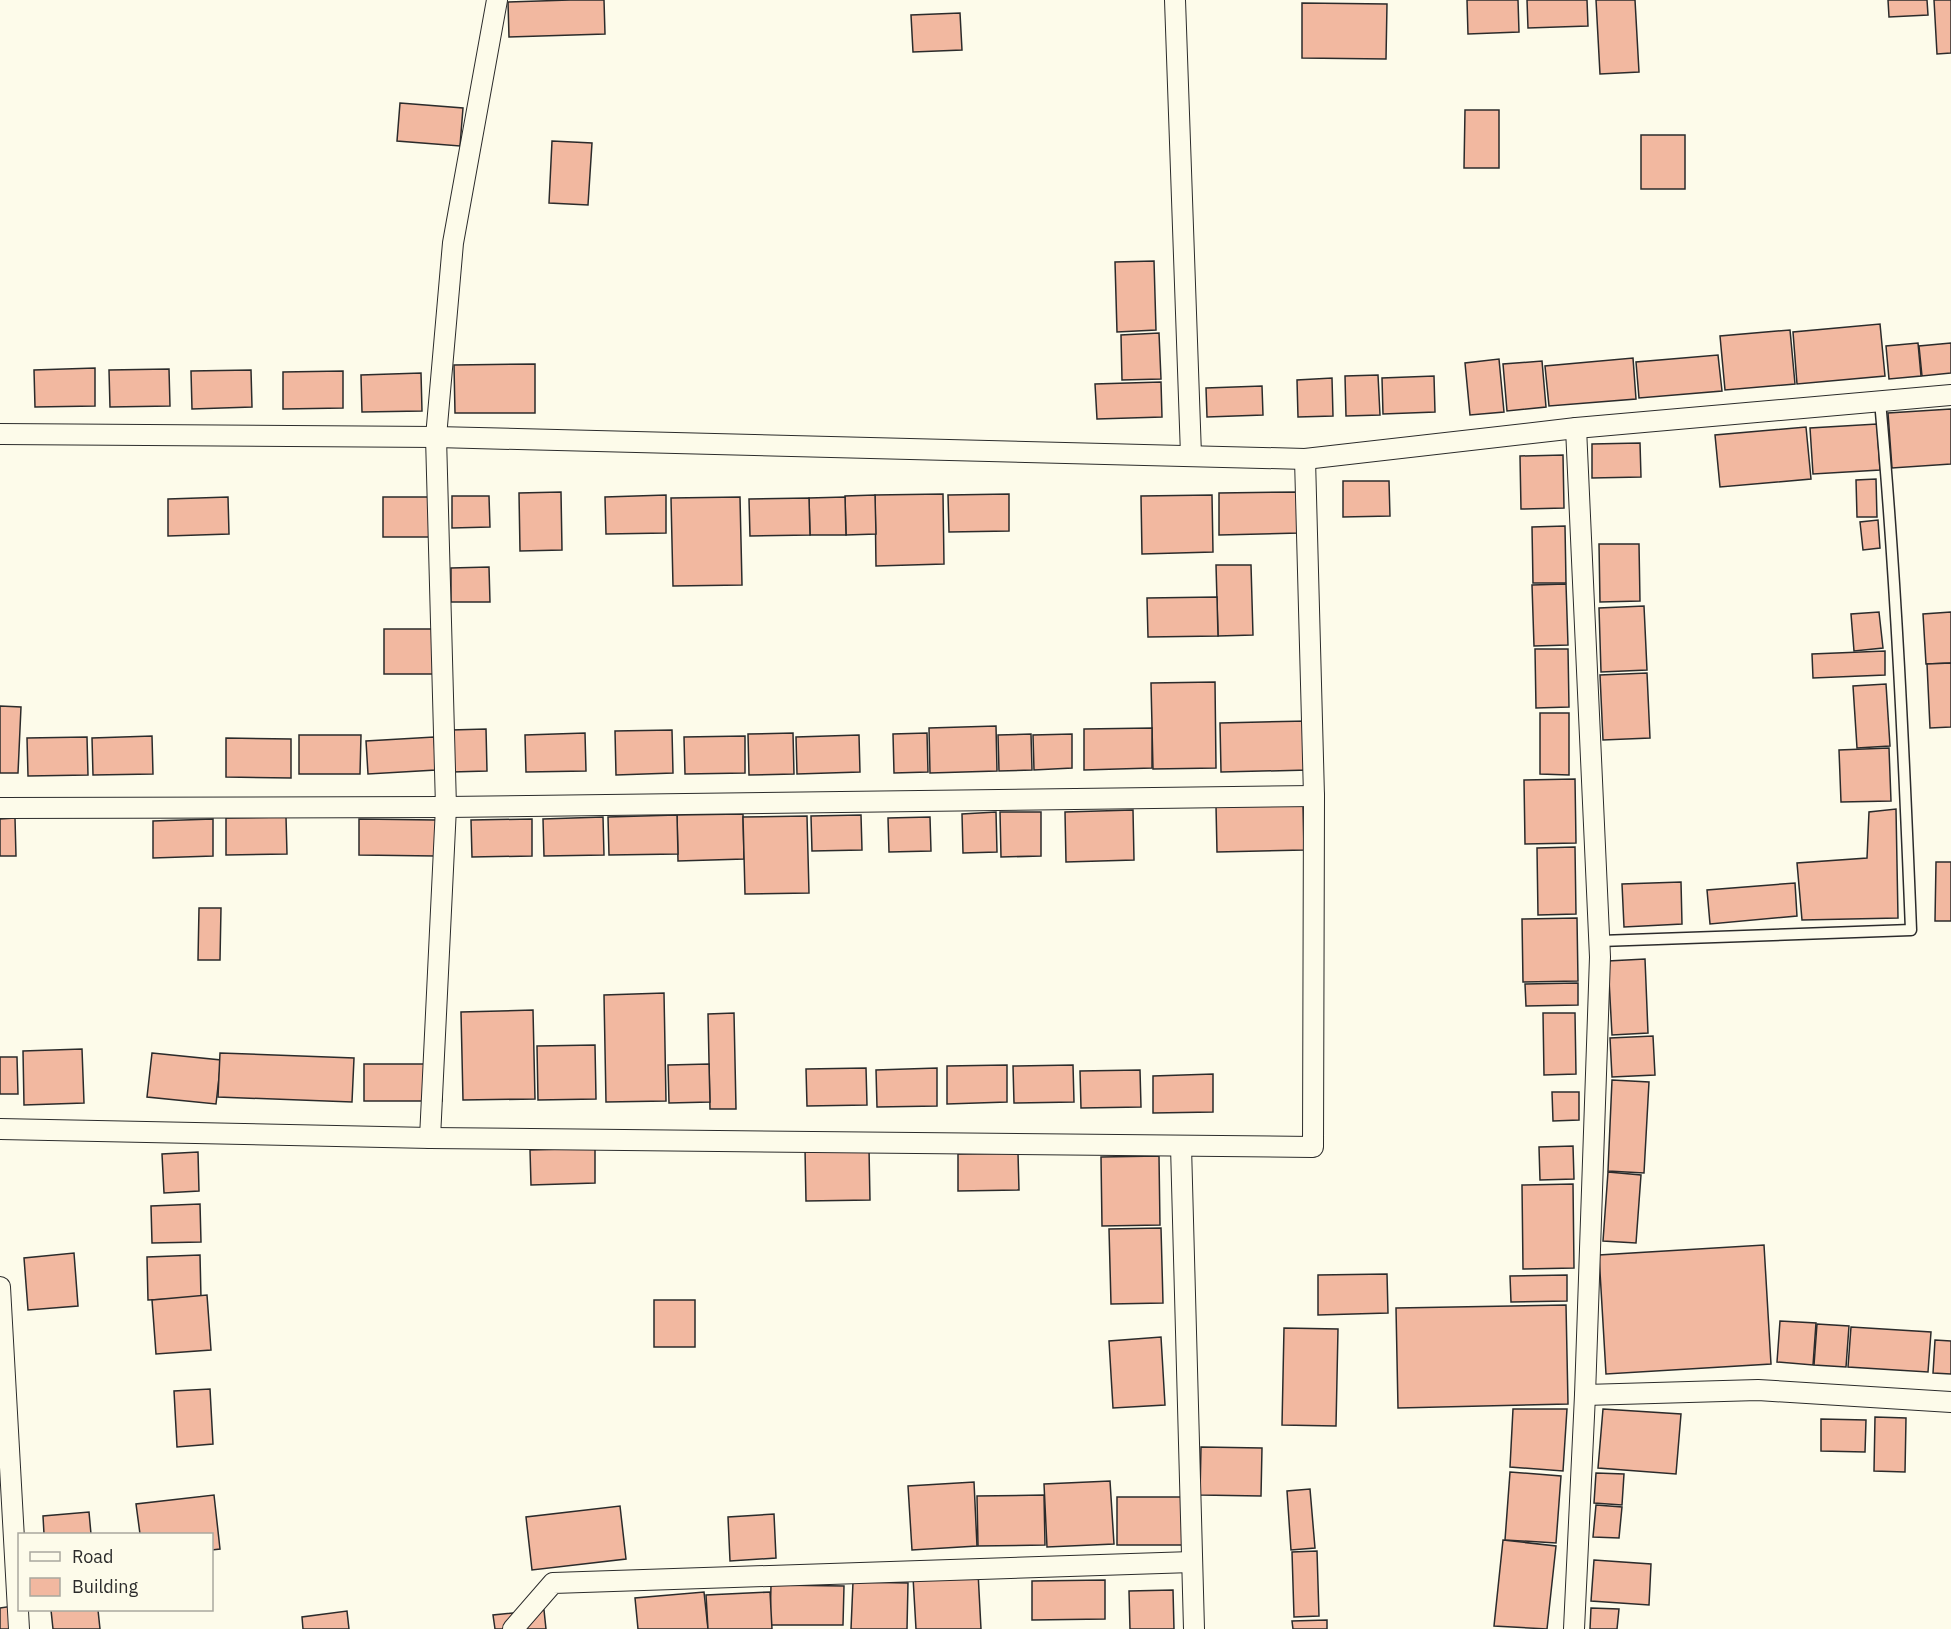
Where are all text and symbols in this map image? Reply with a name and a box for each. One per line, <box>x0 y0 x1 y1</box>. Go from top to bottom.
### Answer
legend <box>18 1533 213 1611</box>
text: Road <box>72 1545 113 1568</box>
text: Building <box>72 1575 139 1598</box>

